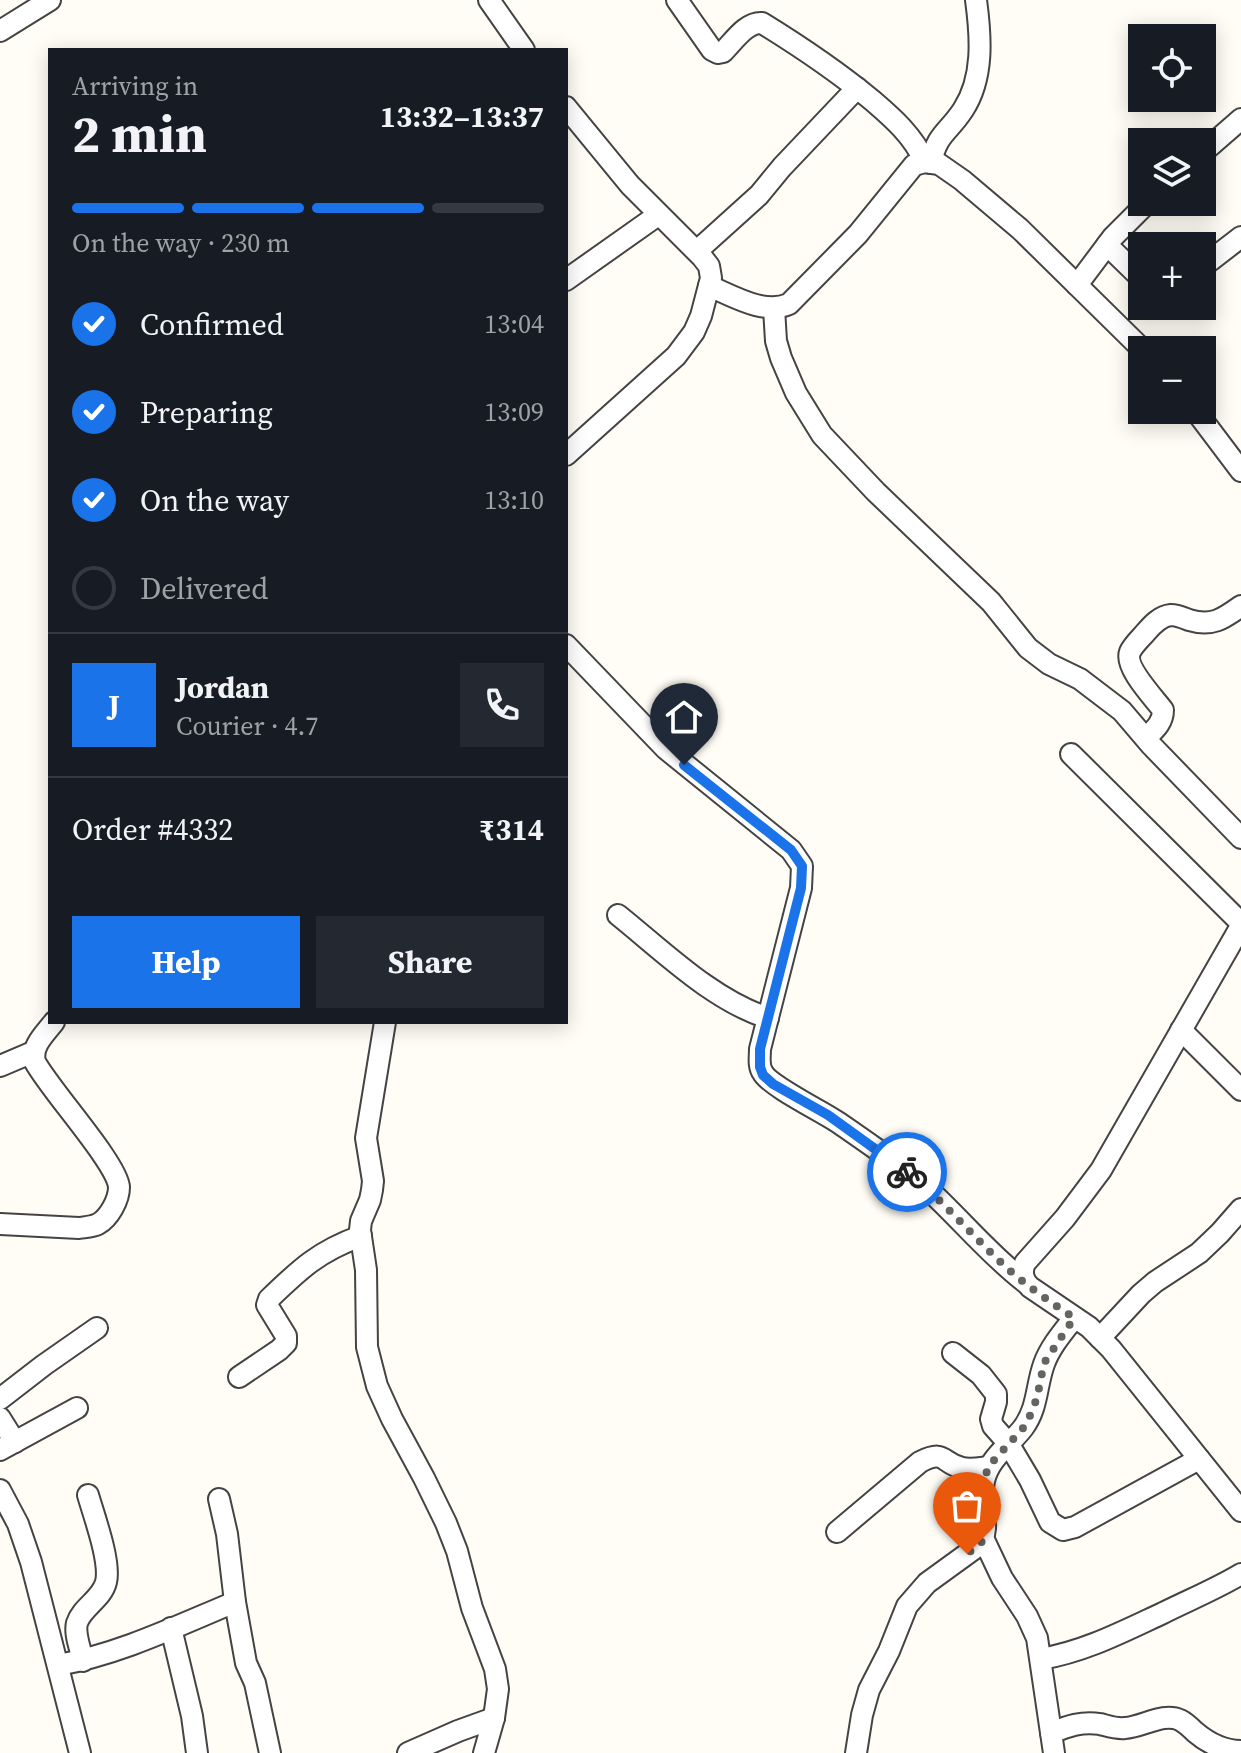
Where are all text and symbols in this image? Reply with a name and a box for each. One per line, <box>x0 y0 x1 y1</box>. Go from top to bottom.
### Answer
map controls <box>1128 24 1216 424</box>
button: locate <box>1128 24 1216 112</box>
text: Arriving in <box>72 68 198 104</box>
text: 13:32–13:37 <box>380 96 544 137</box>
text: 2 min <box>72 98 207 169</box>
button: layers <box>1128 128 1216 216</box>
text: On the way · 230 m <box>72 225 290 261</box>
button: + <box>1128 232 1216 320</box>
icon: check <box>72 302 116 346</box>
text: Confirmed <box>140 304 284 345</box>
text: 13:04 <box>484 306 544 342</box>
button: − <box>1128 336 1216 424</box>
icon: check <box>72 390 116 434</box>
text: Preparing <box>140 392 273 433</box>
text: 13:09 <box>484 394 544 430</box>
icon: check <box>72 478 116 522</box>
text: On the way <box>140 480 289 521</box>
text: 13:10 <box>484 482 544 518</box>
text: Delivered <box>140 568 268 609</box>
button: phone <box>460 663 544 747</box>
text: Jordan <box>176 667 269 708</box>
pin <box>650 683 718 765</box>
text: J <box>108 685 120 726</box>
icon: home <box>662 695 706 739</box>
text: Courier · 4.7 <box>176 708 318 744</box>
text: Order #4332 <box>72 809 233 850</box>
text: ₹314 <box>479 809 544 850</box>
button: Help <box>72 916 300 1008</box>
button: Share <box>316 916 544 1008</box>
courier <box>867 1132 947 1212</box>
icon: bike <box>885 1150 929 1194</box>
pin <box>933 1472 1001 1554</box>
icon: bag <box>945 1484 989 1528</box>

